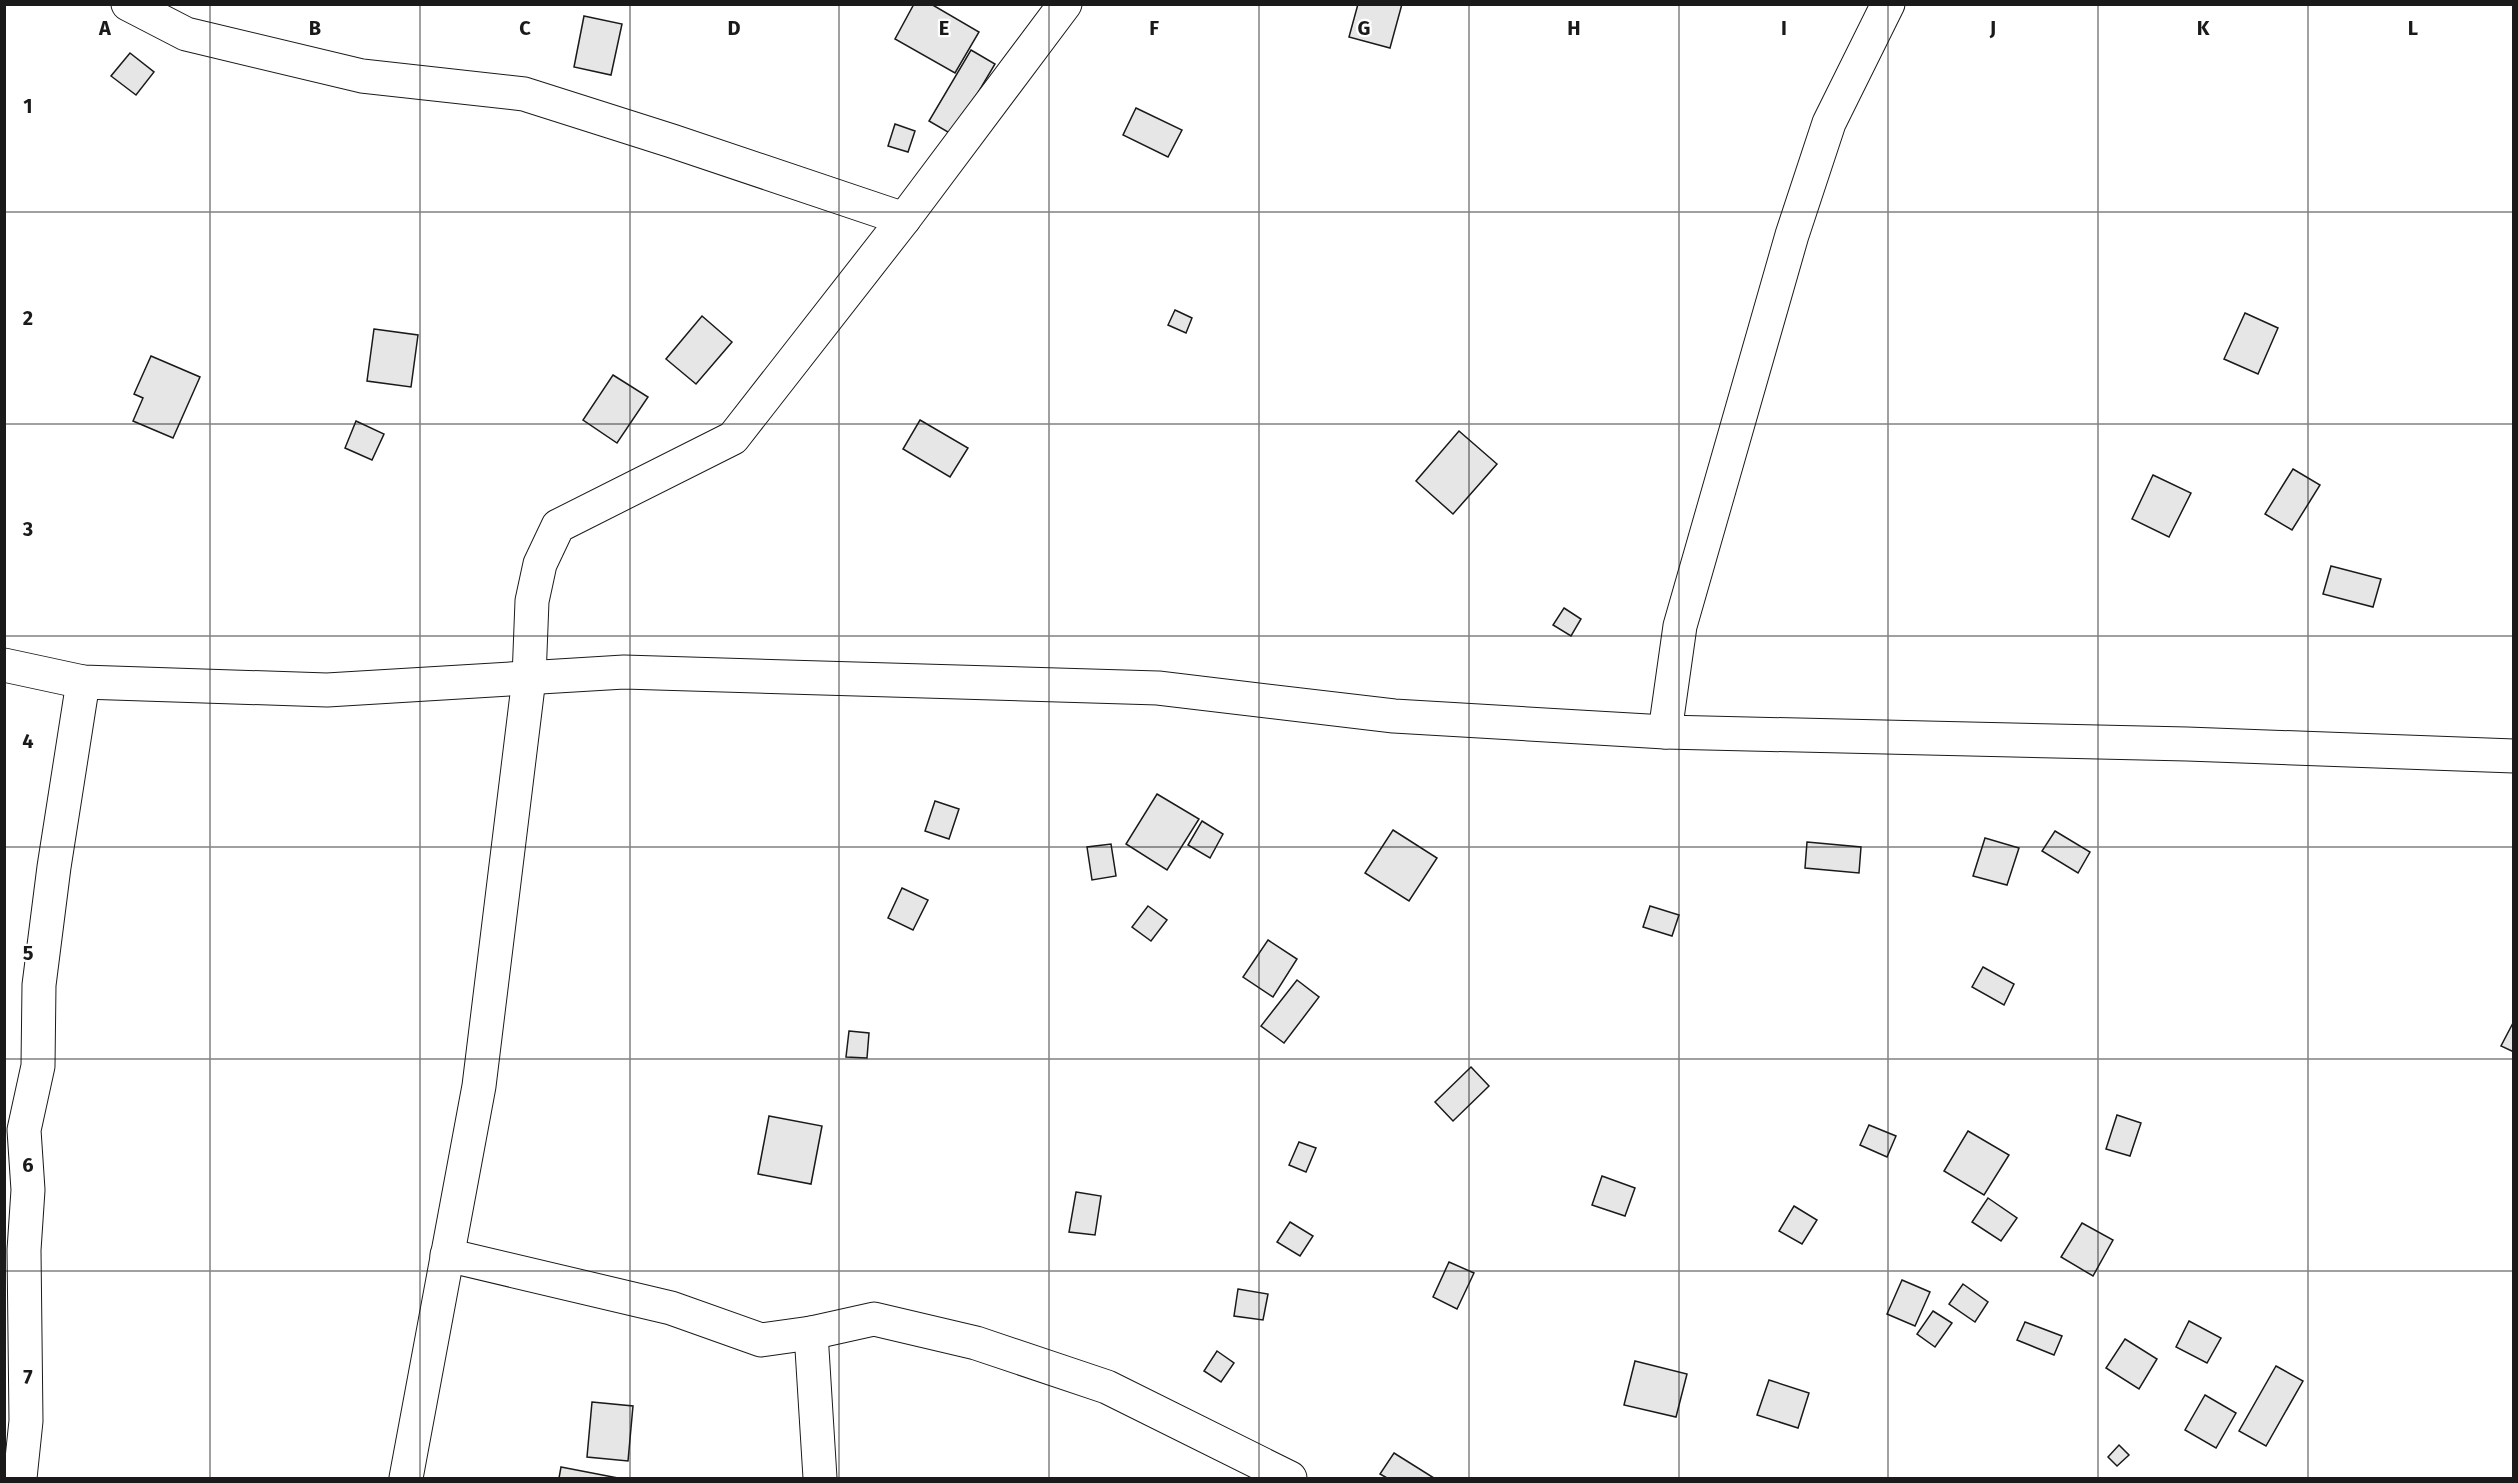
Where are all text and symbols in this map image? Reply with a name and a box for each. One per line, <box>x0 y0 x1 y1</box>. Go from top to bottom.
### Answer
text: A <box>98 16 112 40</box>
text: B <box>309 16 321 40</box>
text: C <box>519 16 531 40</box>
text: D <box>727 16 741 40</box>
text: E <box>939 16 949 40</box>
text: F <box>1149 16 1159 40</box>
text: G <box>1358 16 1370 40</box>
text: H <box>1567 16 1581 40</box>
text: I <box>1781 16 1787 40</box>
text: J <box>1989 16 1996 40</box>
text: K <box>2197 16 2210 40</box>
text: L <box>2408 16 2418 40</box>
text: 1 <box>23 94 33 118</box>
text: 2 <box>23 306 33 330</box>
text: 3 <box>22 517 33 541</box>
text: 4 <box>22 729 34 753</box>
text: 5 <box>23 941 34 965</box>
text: 6 <box>22 1153 34 1177</box>
text: 7 <box>23 1365 33 1389</box>

